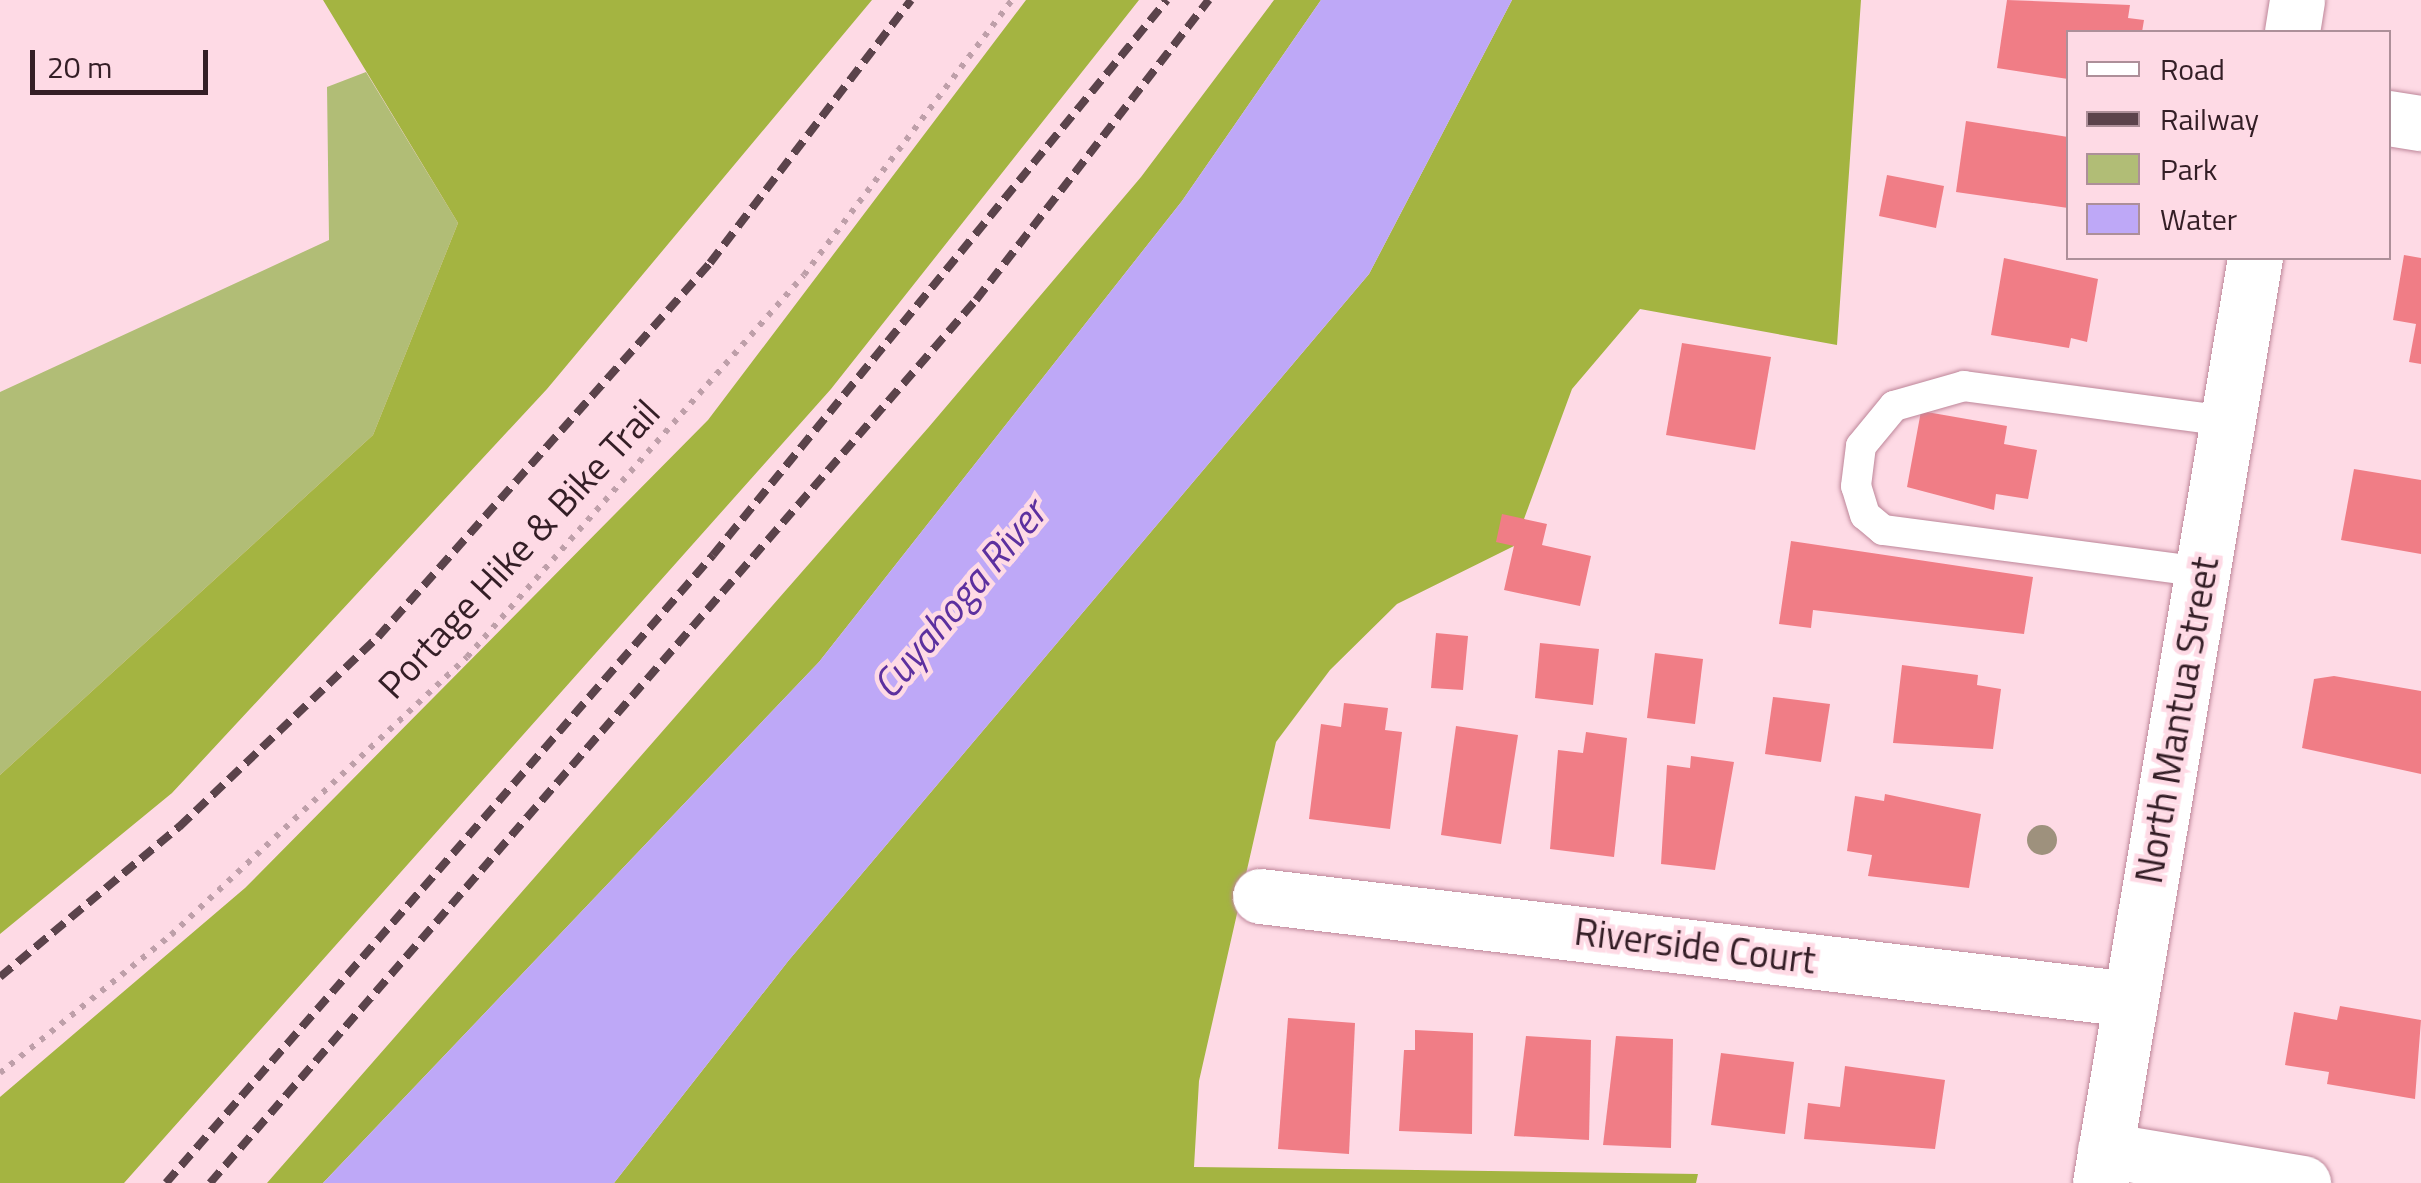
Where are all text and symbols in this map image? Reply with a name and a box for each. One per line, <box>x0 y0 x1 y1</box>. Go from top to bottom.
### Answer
scale bar <box>35 30 212 92</box>
legend <box>2066 30 2391 260</box>
text: 20 m <box>47 44 112 90</box>
text: Road <box>2160 46 2225 92</box>
text: Railway <box>2160 96 2259 142</box>
text: Park <box>2160 146 2217 192</box>
text: Water <box>2160 196 2237 242</box>
street label: Portage Hike & Bike Trail <box>369 390 669 708</box>
water label: Cuyahoga River <box>862 490 1056 708</box>
street label: North Mantua Street <box>2126 553 2228 887</box>
street label: Riverside Court <box>1572 909 1818 983</box>

